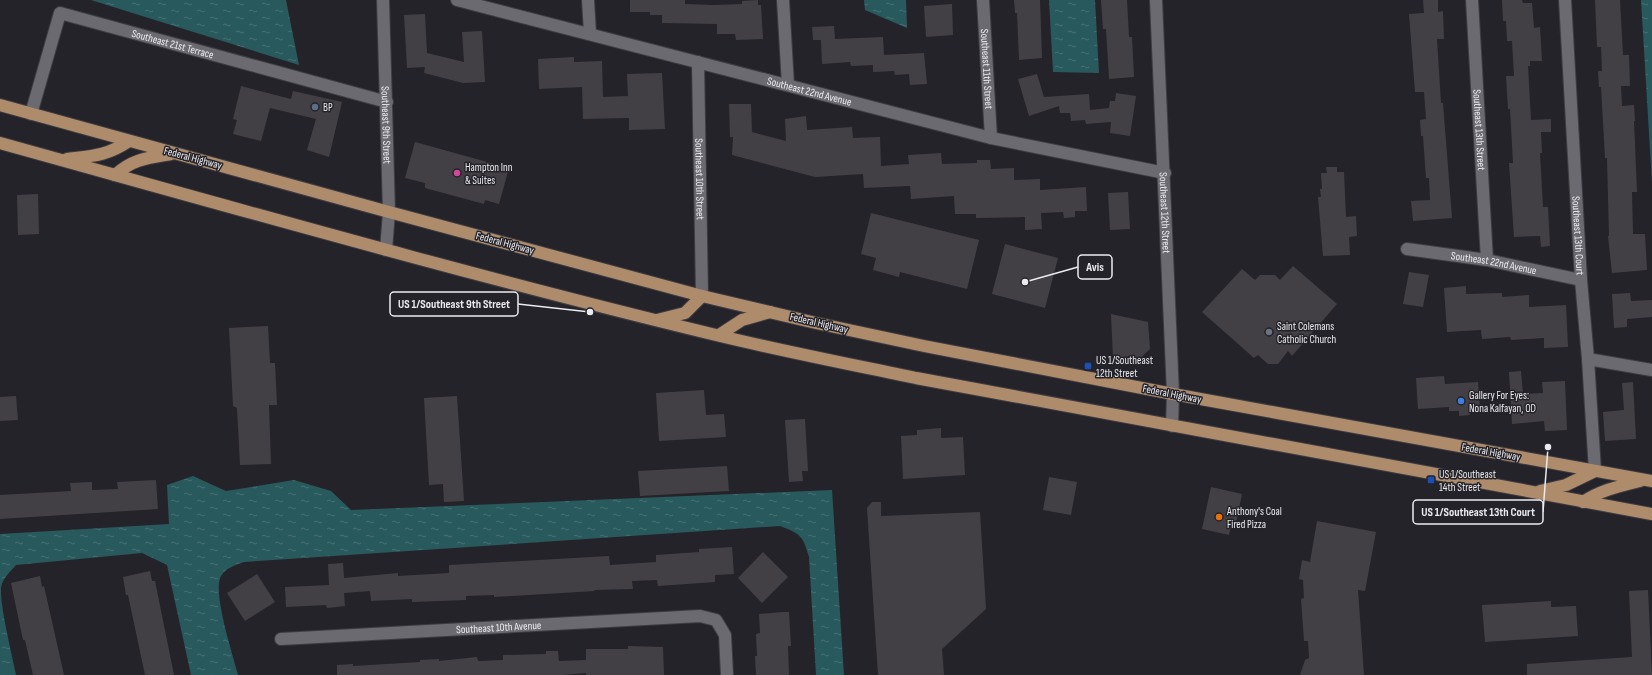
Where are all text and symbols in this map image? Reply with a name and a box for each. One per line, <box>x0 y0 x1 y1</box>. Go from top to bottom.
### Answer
street label: Southeast 21st Terrace <box>130 26 215 61</box>
street label: Southeast 11th Street <box>978 28 996 110</box>
street label: Southeast 22nd Avenue <box>766 74 853 108</box>
street label: Southeast 9th Street <box>379 86 394 165</box>
street label: Southeast 13th Street <box>1471 89 1488 171</box>
place label: BP <box>323 101 333 114</box>
marker: BP <box>310 102 320 112</box>
street label: Southeast 10th Street <box>693 138 707 221</box>
street label: Federal Highway <box>163 144 224 172</box>
place label: Hampton Inn & Suites <box>465 161 513 187</box>
marker: Hampton Inn & Suites <box>452 168 462 178</box>
street label: Southeast 12th Street <box>1157 172 1173 254</box>
street label: Southeast 13th Court <box>1570 196 1587 276</box>
street label: Federal Highway <box>475 229 536 257</box>
street label: Southeast 22nd Avenue <box>1450 249 1538 277</box>
callout: Avis <box>1078 255 1112 279</box>
text: Avis <box>1085 260 1104 275</box>
callout: US 1/Southeast 9th Street <box>390 292 518 316</box>
text: US 1/Southeast 9th Street <box>398 297 510 312</box>
street label: Federal Highway <box>788 310 850 336</box>
place label: Saint Colemans Catholic Church <box>1277 320 1337 346</box>
marker: Saint Colemans Catholic Church <box>1264 327 1274 337</box>
place label: US 1/Southeast 12th Street <box>1096 354 1154 380</box>
marker: US 1/Southeast 12th Street <box>1083 361 1093 371</box>
street label: Federal Highway <box>1141 382 1203 406</box>
place label: Gallery For Eyes: Nona Kalfayan, OD <box>1469 389 1536 415</box>
marker: Gallery For Eyes: Nona Kalfayan, OD <box>1456 396 1466 406</box>
street label: Federal Highway <box>1461 440 1522 464</box>
place label: US 1/Southeast 14th Street <box>1439 468 1497 494</box>
marker: US 1/Southeast 14th Street <box>1426 475 1436 485</box>
callout: US 1/Southeast 13th Court <box>1413 500 1543 524</box>
place label: Anthony's Coal Fired Pizza <box>1226 505 1282 531</box>
text: US 1/Southeast 13th Court <box>1421 505 1535 520</box>
marker: Anthony's Coal Fired Pizza <box>1214 512 1224 522</box>
street label: Southeast 10th Avenue <box>456 618 542 636</box>

